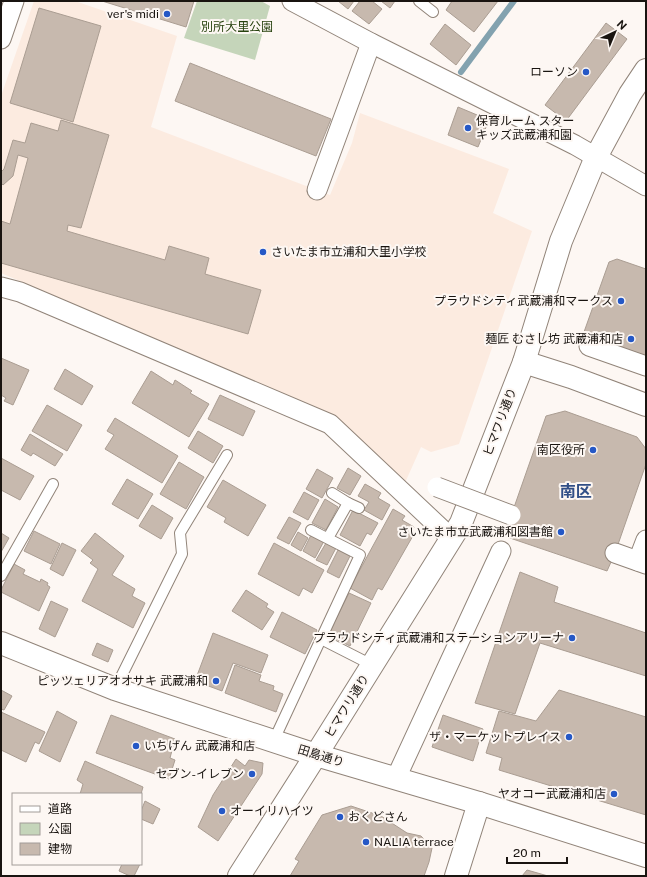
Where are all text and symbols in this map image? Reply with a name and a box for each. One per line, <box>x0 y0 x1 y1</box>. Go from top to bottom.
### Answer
place label: ver's midi <box>107 7 159 21</box>
marker: ver's midi <box>162 9 172 19</box>
north arrow <box>595 12 635 52</box>
text: N <box>615 18 629 32</box>
park label: 別所大里公園 <box>201 20 273 34</box>
place label: ローソン <box>530 65 578 79</box>
marker: ローソン <box>581 67 591 77</box>
place label: 保育ルーム スター キッズ武蔵浦和園 <box>476 114 575 142</box>
marker: 保育ルーム スター キッズ武蔵浦和園 <box>463 123 473 133</box>
place label: さいたま市立浦和大里小学校 <box>271 245 427 259</box>
marker: さいたま市立浦和大里小学校 <box>258 247 268 257</box>
place label: プラウドシティ武蔵浦和マークス <box>434 294 613 308</box>
marker: プラウドシティ武蔵浦和マークス <box>616 296 626 306</box>
place label: 麺匠 むさし坊 武蔵浦和店 <box>485 332 623 346</box>
marker: 麺匠 むさし坊 武蔵浦和店 <box>626 334 636 344</box>
street label: ヒマワリ通り <box>481 386 519 458</box>
place label: 南区役所 <box>537 443 585 457</box>
marker: 南区役所 <box>588 445 598 455</box>
district label: 南区 <box>560 482 592 501</box>
place label: さいたま市立武蔵浦和図書館 <box>397 525 553 539</box>
marker: さいたま市立武蔵浦和図書館 <box>556 527 566 537</box>
place label: プラウドシティ武蔵浦和ステーションアリーナ <box>313 631 564 645</box>
marker: プラウドシティ武蔵浦和ステーションアリーナ <box>567 633 577 643</box>
street label: ヒマワリ通り <box>322 672 372 740</box>
place label: ピッツェリアオオサキ 武蔵浦和 <box>37 674 208 688</box>
marker: ピッツェリアオオサキ 武蔵浦和 <box>211 676 221 686</box>
place label: ザ・マーケットプレイス <box>429 730 561 744</box>
marker: ザ・マーケットプレイス <box>564 732 574 742</box>
place label: いちげん 武蔵浦和店 <box>144 739 255 753</box>
marker: いちげん 武蔵浦和店 <box>131 741 141 751</box>
street label: 田島通り <box>296 742 346 770</box>
place label: セブン-イレブン <box>155 767 244 781</box>
marker: セブン-イレブン <box>247 769 257 779</box>
place label: ヤオコー武蔵浦和店 <box>498 787 606 801</box>
marker: ヤオコー武蔵浦和店 <box>609 789 619 799</box>
legend <box>12 793 142 865</box>
text: 道路 <box>48 802 72 816</box>
place label: オーイリハイツ <box>230 804 314 818</box>
marker: オーイリハイツ <box>217 806 227 816</box>
place label: おくどさん <box>348 810 408 824</box>
marker: おくどさん <box>335 812 345 822</box>
text: 公園 <box>48 822 72 836</box>
place label: NALIA terrace <box>374 835 454 849</box>
marker: NALIA terrace <box>361 837 371 847</box>
scale bar <box>507 839 567 865</box>
text: 建物 <box>48 842 72 856</box>
text: 20 m <box>513 846 541 860</box>

